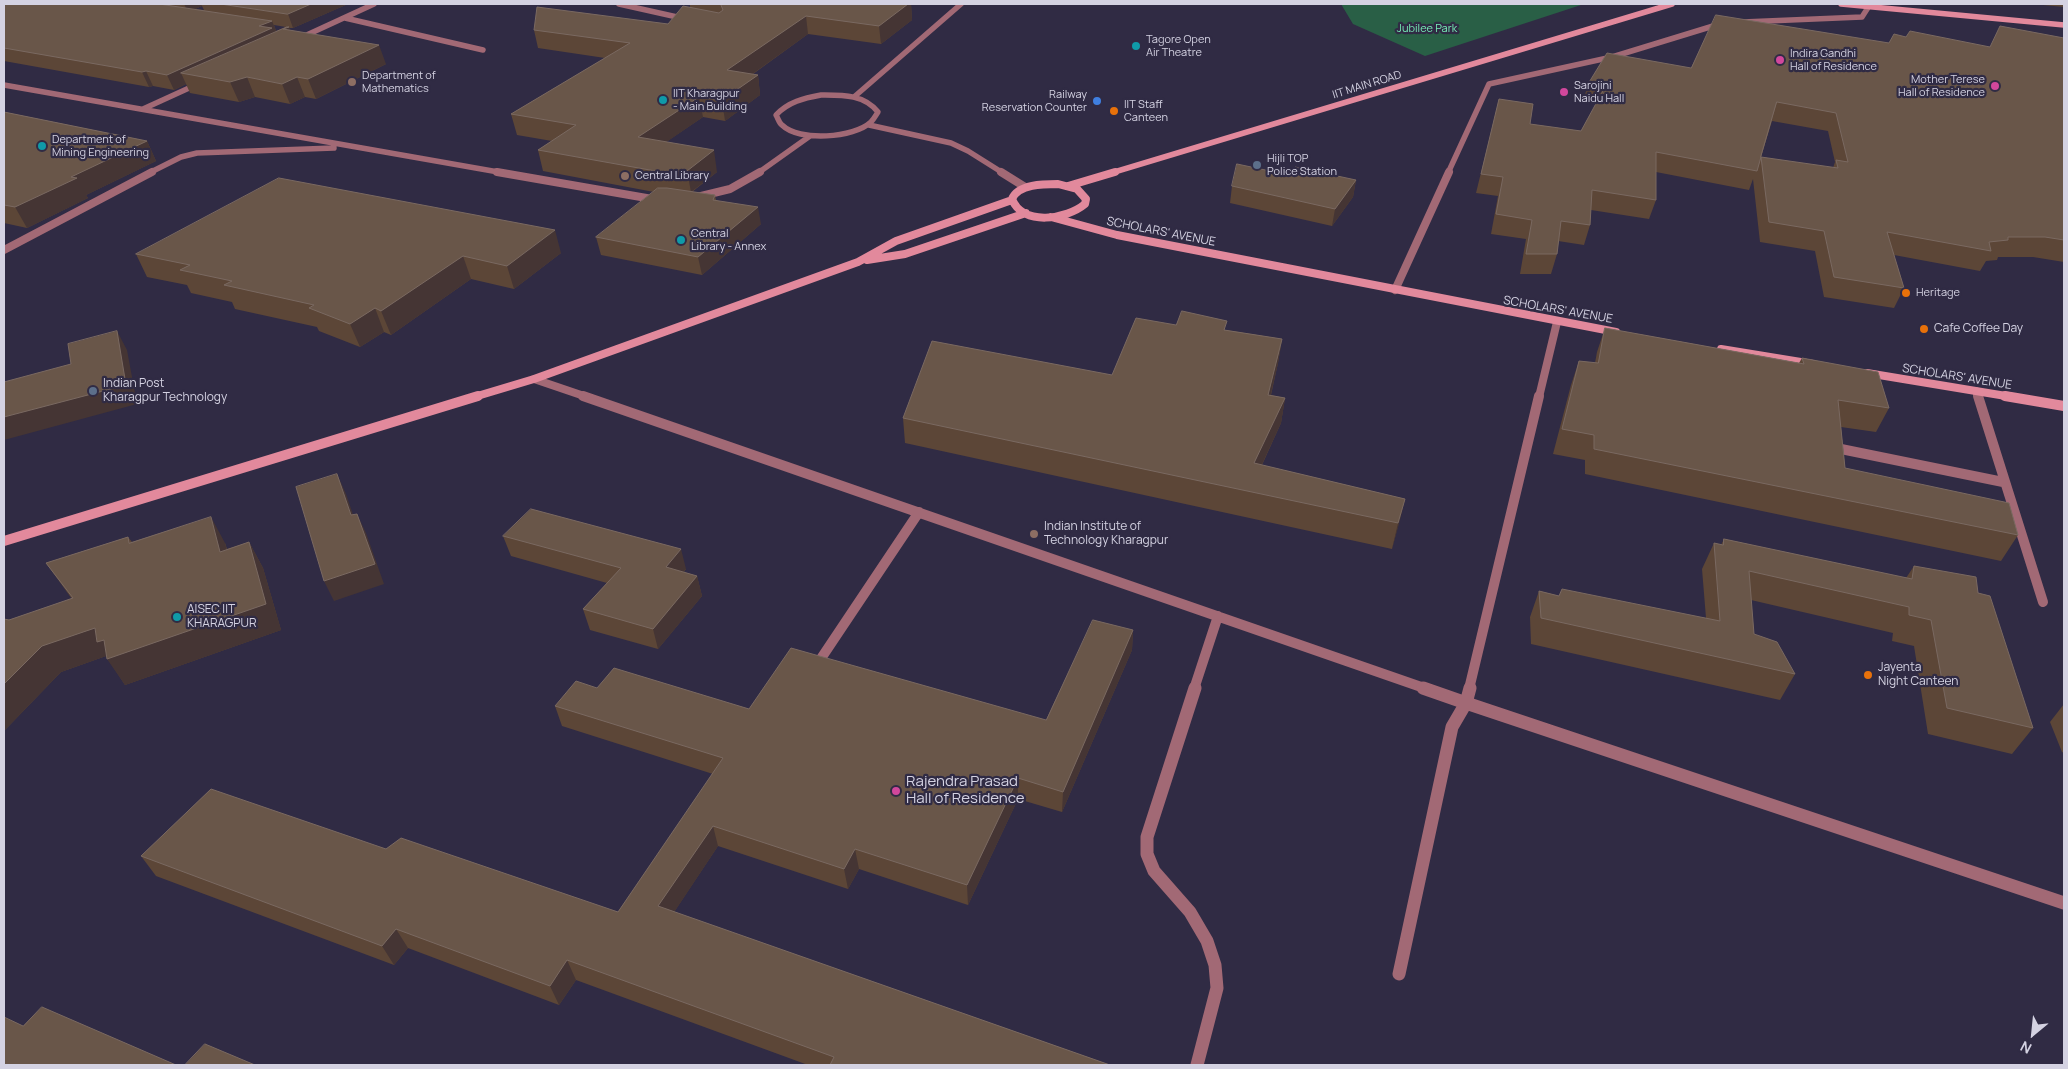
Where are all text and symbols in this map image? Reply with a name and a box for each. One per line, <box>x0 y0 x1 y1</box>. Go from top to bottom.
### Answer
park label: Jubilee Park <box>1397 22 1457 36</box>
place label: Tagore Open Air Theatre <box>1146 33 1211 59</box>
marker: Tagore Open Air Theatre <box>1130 40 1142 52</box>
place label: Indira Gandhi Hall of Residence <box>1790 47 1877 73</box>
marker: Indira Gandhi Hall of Residence <box>1774 54 1786 66</box>
street label: IIT MAIN ROAD <box>1331 68 1403 102</box>
place label: Department of Mathematics <box>362 69 436 95</box>
place label: Mother Terese Hall of Residence <box>1898 73 1985 99</box>
marker: Department of Mathematics <box>346 76 358 88</box>
place label: Sarojini Naidu Hall <box>1574 79 1624 105</box>
marker: Mother Terese Hall of Residence <box>1989 80 2001 92</box>
marker: Sarojini Naidu Hall <box>1558 86 1570 98</box>
place label: IIT Kharagpur - Main Building <box>673 87 747 113</box>
place label: Railway Reservation Counter <box>982 88 1087 114</box>
marker: IIT Kharagpur - Main Building <box>657 94 669 106</box>
marker: Railway Reservation Counter <box>1091 95 1103 107</box>
place label: IIT Staff Canteen <box>1124 98 1168 124</box>
marker: IIT Staff Canteen <box>1108 105 1120 117</box>
place label: Department of Mining Engineering <box>52 133 149 159</box>
marker: Department of Mining Engineering <box>36 140 48 152</box>
place label: Hijli TOP Police Station <box>1267 152 1337 178</box>
marker: Hijli TOP Police Station <box>1251 159 1263 171</box>
place label: Central Library <box>635 169 709 183</box>
marker: Central Library <box>619 170 631 182</box>
street label: SCHOLARS' AVENUE <box>1105 214 1217 250</box>
place label: Central Library - Annex <box>691 227 766 253</box>
marker: Central Library - Annex <box>675 234 687 246</box>
place label: Heritage <box>1916 286 1960 300</box>
marker: Heritage <box>1900 287 1912 299</box>
street label: SCHOLARS' AVENUE <box>1502 293 1614 327</box>
place label: Cafe Coffee Day <box>1934 322 2023 336</box>
marker: Cafe Coffee Day <box>1918 323 1930 335</box>
street label: SCHOLARS' AVENUE <box>1901 361 2013 393</box>
place label: Indian Post Kharagpur Technology <box>103 377 227 405</box>
marker: Indian Post Kharagpur Technology <box>87 385 99 397</box>
place label: Indian Institute of Technology Kharagpur <box>1044 520 1168 548</box>
marker: Indian Institute of Technology Kharagpur <box>1028 528 1040 540</box>
place label: AISEC IIT KHARAGPUR <box>187 603 257 631</box>
marker: AISEC IIT KHARAGPUR <box>171 611 183 623</box>
place label: Jayenta Night Canteen <box>1878 661 1958 689</box>
marker: Jayenta Night Canteen <box>1862 669 1874 681</box>
place label: Rajendra Prasad Hall of Residence <box>906 773 1025 808</box>
marker: Rajendra Prasad Hall of Residence <box>890 785 902 797</box>
north arrow <box>2008 1009 2058 1059</box>
text: N <box>2017 1037 2035 1058</box>

